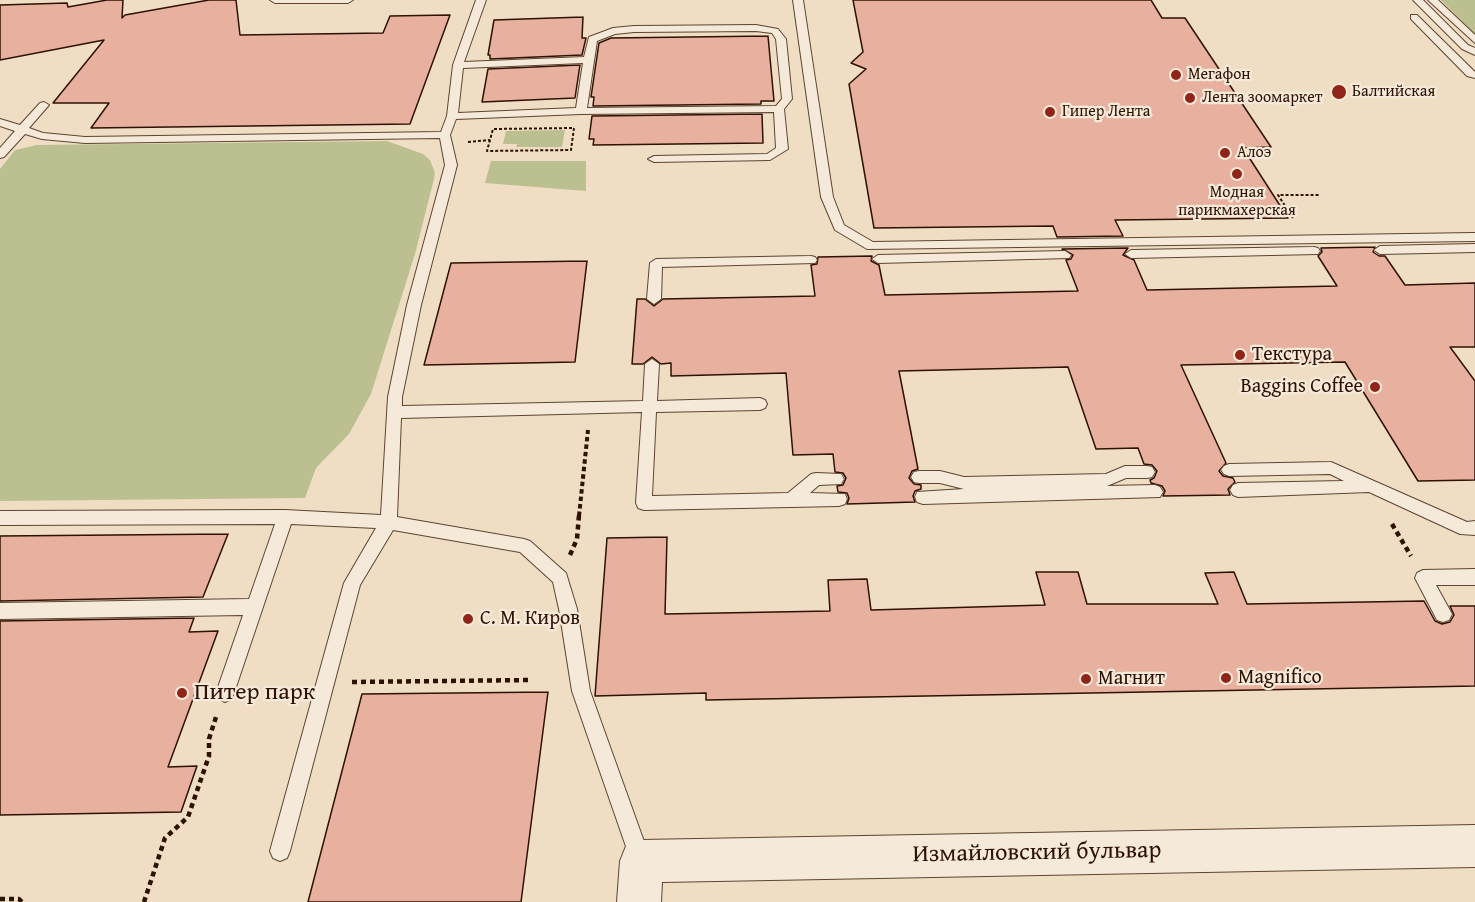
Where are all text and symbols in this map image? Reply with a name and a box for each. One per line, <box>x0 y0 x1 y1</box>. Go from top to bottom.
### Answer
place label: Мегафон <box>1188 65 1251 85</box>
marker: Мегафон <box>1169 68 1183 82</box>
place label: Балтийская <box>1352 82 1435 102</box>
marker: Балтийская <box>1330 83 1348 101</box>
place label: Лента зоомаркет <box>1202 88 1322 108</box>
marker: Лента зоомаркет <box>1183 91 1197 105</box>
place label: Гипер Лента <box>1062 102 1150 122</box>
marker: Гипер Лента <box>1043 105 1057 119</box>
place label: Алоэ <box>1237 143 1271 163</box>
marker: Алоэ <box>1218 146 1232 160</box>
marker: Модная парикмахерская <box>1230 167 1244 181</box>
place label: Модная парикмахерская <box>1178 183 1296 221</box>
place label: Текстура <box>1252 343 1332 367</box>
marker: Текстура <box>1233 348 1247 362</box>
place label: Baggins Coffee <box>1240 375 1363 399</box>
marker: Baggins Coffee <box>1368 380 1382 394</box>
place label: С. М. Киров <box>480 607 580 631</box>
marker: С. М. Киров <box>461 612 475 626</box>
place label: Magnifico <box>1238 666 1322 690</box>
place label: Магнит <box>1098 667 1165 691</box>
marker: Magnifico <box>1219 671 1233 685</box>
marker: Магнит <box>1079 672 1093 686</box>
place label: Питер парк <box>194 679 315 707</box>
marker: Питер парк <box>175 686 189 700</box>
street label: Измайловский бульвар <box>912 836 1162 870</box>

